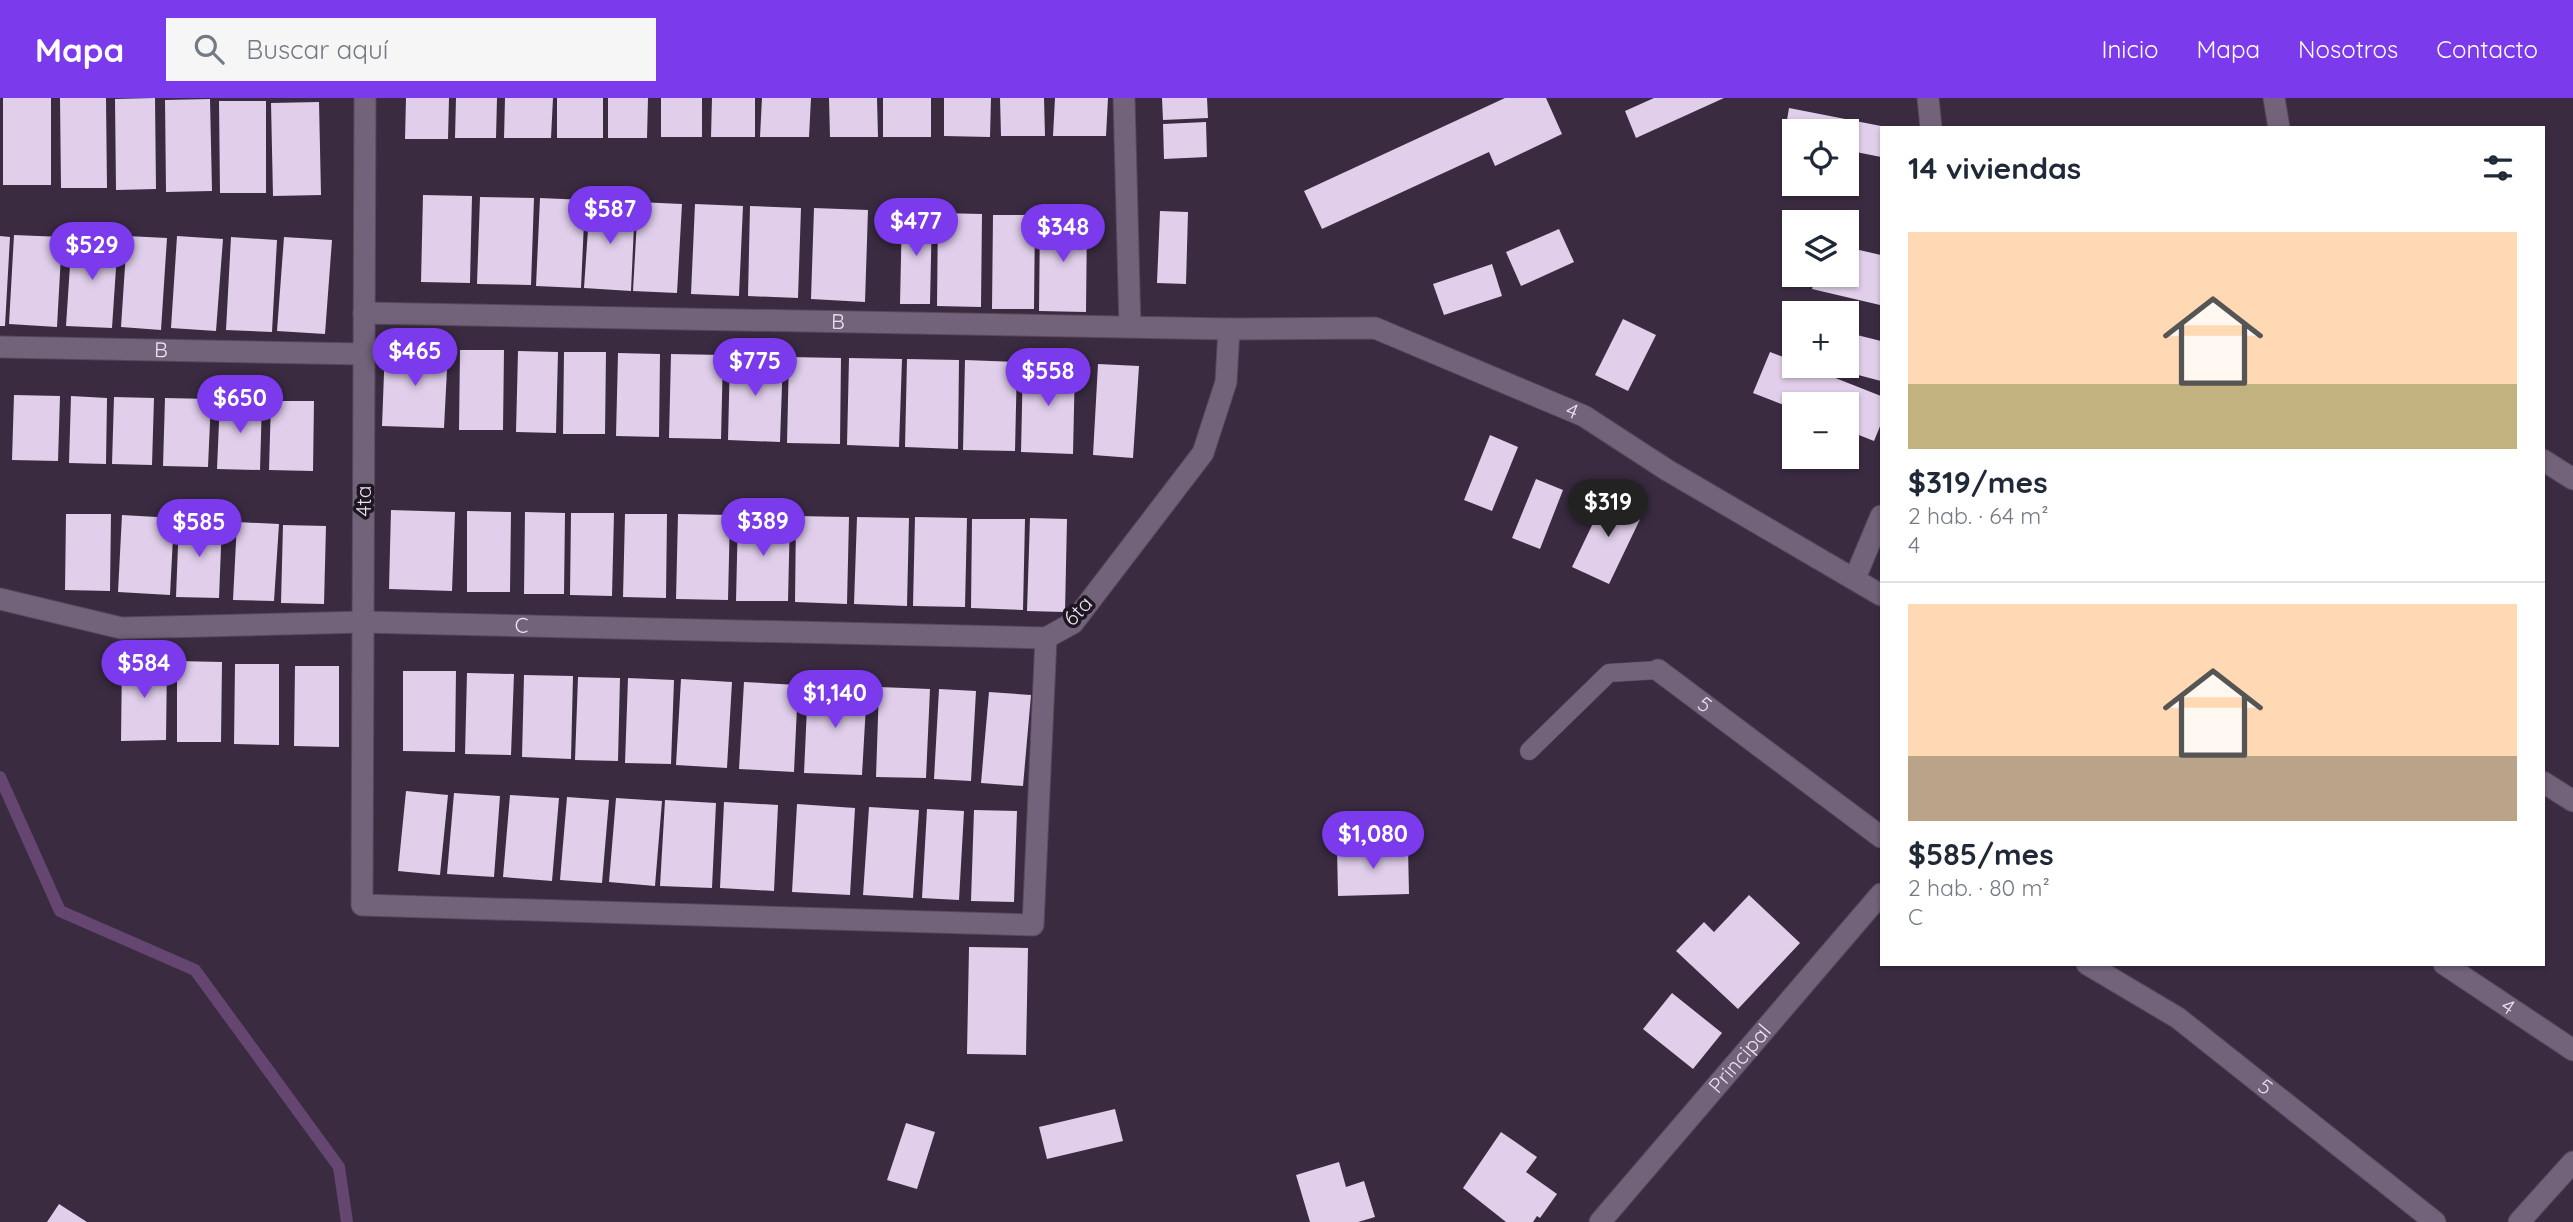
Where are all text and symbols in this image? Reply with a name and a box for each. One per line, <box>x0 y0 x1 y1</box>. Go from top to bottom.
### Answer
search box <box>166 18 656 81</box>
text: Mapa <box>35 29 124 70</box>
icon: search <box>190 30 228 68</box>
text: Buscar aquí <box>246 33 388 66</box>
text: Inicio <box>2101 34 2159 64</box>
text: Mapa <box>2197 34 2260 64</box>
text: Nosotros <box>2298 34 2398 64</box>
text: Contacto <box>2436 34 2538 64</box>
map controls <box>1782 119 1859 469</box>
button: locate <box>1782 119 1859 196</box>
text: 14 viviendas <box>1908 149 2081 187</box>
icon: filters <box>2479 149 2517 187</box>
pin: $587 <box>569 186 651 246</box>
text: $587 <box>584 194 636 223</box>
pin: $477 <box>875 198 957 258</box>
pin: $348 <box>1022 204 1104 264</box>
text: $477 <box>890 206 942 235</box>
button: layers <box>1782 210 1859 287</box>
text: $348 <box>1037 212 1089 241</box>
pin: $529 <box>51 222 133 282</box>
text: $529 <box>65 230 119 259</box>
icon: home <box>2150 278 2276 404</box>
button: + <box>1782 301 1859 378</box>
street label: B <box>831 308 845 334</box>
pin: $465 <box>374 328 456 388</box>
street label: B <box>154 336 168 362</box>
text: $465 <box>388 336 442 365</box>
pin: $775 <box>714 338 796 398</box>
text: $775 <box>729 346 781 375</box>
pin: $558 <box>1007 348 1089 408</box>
text: $558 <box>1022 356 1074 385</box>
pin: $650 <box>199 376 281 435</box>
text: $650 <box>213 383 267 412</box>
button: − <box>1782 392 1859 469</box>
street label: 4 <box>1562 396 1583 424</box>
text: $319/mes <box>1908 463 2048 501</box>
pin: $319 <box>1567 480 1649 539</box>
street label: 4ta <box>350 486 376 516</box>
text: $319 <box>1584 487 1632 516</box>
pin: $389 <box>722 498 804 558</box>
pin: $585 <box>158 500 240 559</box>
text: 2 hab. · 64 m² <box>1908 501 2049 530</box>
text: $389 <box>737 506 789 535</box>
text: $585 <box>173 507 225 536</box>
text: 4 <box>1908 530 1920 559</box>
street label: 6ta <box>1057 590 1097 631</box>
street label: C <box>514 612 529 638</box>
pin: $584 <box>103 640 185 700</box>
text: $584 <box>117 648 171 677</box>
icon: home <box>2150 650 2276 776</box>
pin: $1,140 <box>778 670 892 730</box>
text: $1,140 <box>803 678 867 707</box>
street label: 5 <box>1693 690 1717 718</box>
pin: $1,080 <box>1316 812 1430 871</box>
text: $1,080 <box>1338 819 1408 848</box>
text: $585/mes <box>1908 835 2054 873</box>
text: 2 hab. · 80 m² <box>1908 873 2050 902</box>
text: C <box>1908 902 1923 931</box>
street label: 4 <box>2497 992 2520 1020</box>
street label: Principal <box>1702 1018 1776 1098</box>
street label: 5 <box>2253 1073 2278 1100</box>

